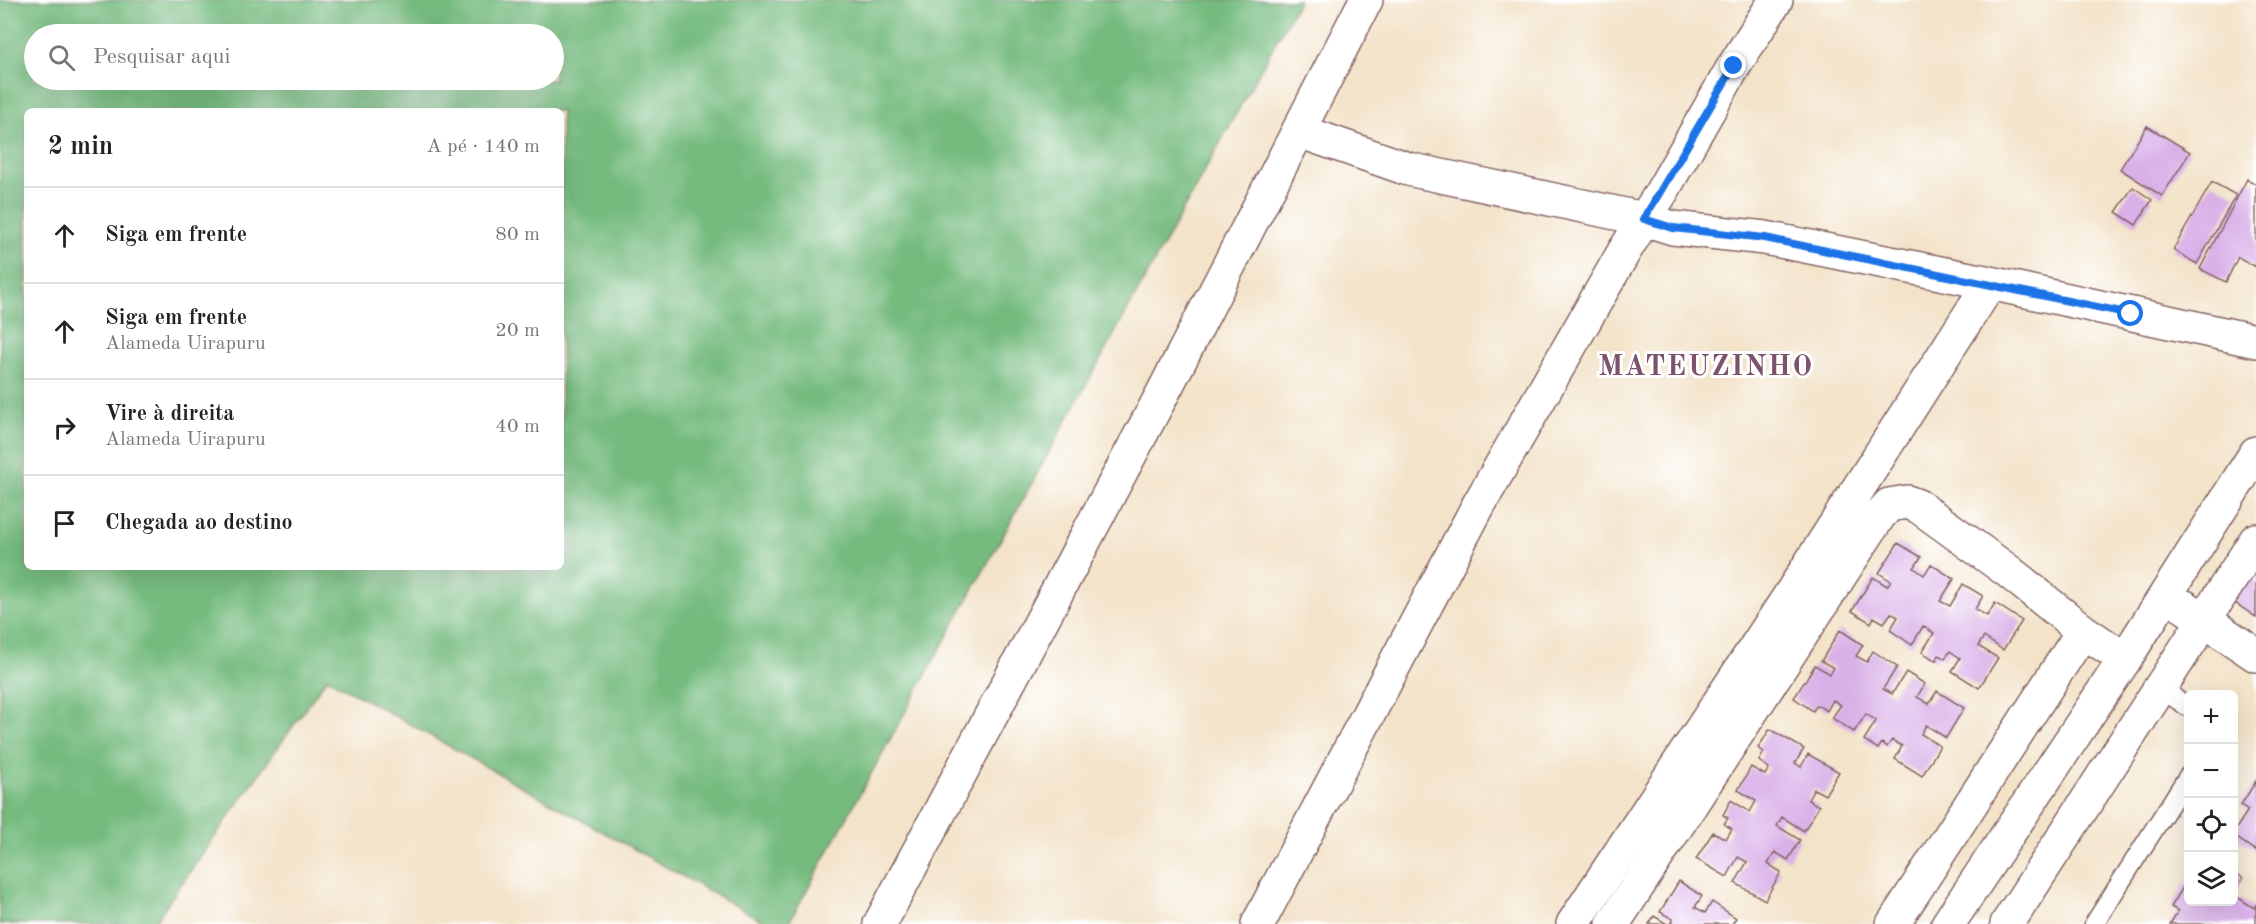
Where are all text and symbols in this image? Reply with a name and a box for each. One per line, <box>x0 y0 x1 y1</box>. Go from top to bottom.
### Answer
search box <box>24 24 564 90</box>
icon: search <box>45 41 78 74</box>
text: Pesquisar aqui <box>93 46 230 68</box>
route end <box>1720 52 1746 78</box>
text: 2 min <box>48 134 113 160</box>
text: A pé · 140 m <box>426 137 540 157</box>
icon: ahead <box>48 219 81 252</box>
text: Siga em frente <box>105 224 247 246</box>
text: 80 m <box>495 225 540 245</box>
route start <box>2117 300 2143 326</box>
text: Siga em frente <box>105 307 247 329</box>
icon: ahead <box>48 315 81 348</box>
text: 20 m <box>495 321 540 341</box>
text: Alameda Uirapuru <box>105 334 266 354</box>
district label: MATEUZINHO <box>1598 354 1814 382</box>
text: Vire à direita <box>105 403 235 425</box>
icon: right <box>48 411 81 444</box>
text: 40 m <box>495 417 540 437</box>
text: Alameda Uirapuru <box>105 430 266 450</box>
icon: arrive <box>48 507 81 540</box>
text: Chegada ao destino <box>105 512 293 534</box>
map controls <box>2184 690 2238 906</box>
button: + <box>2184 690 2238 744</box>
button: − <box>2184 744 2238 798</box>
button: locate <box>2184 798 2238 852</box>
button: layers <box>2184 852 2238 906</box>

